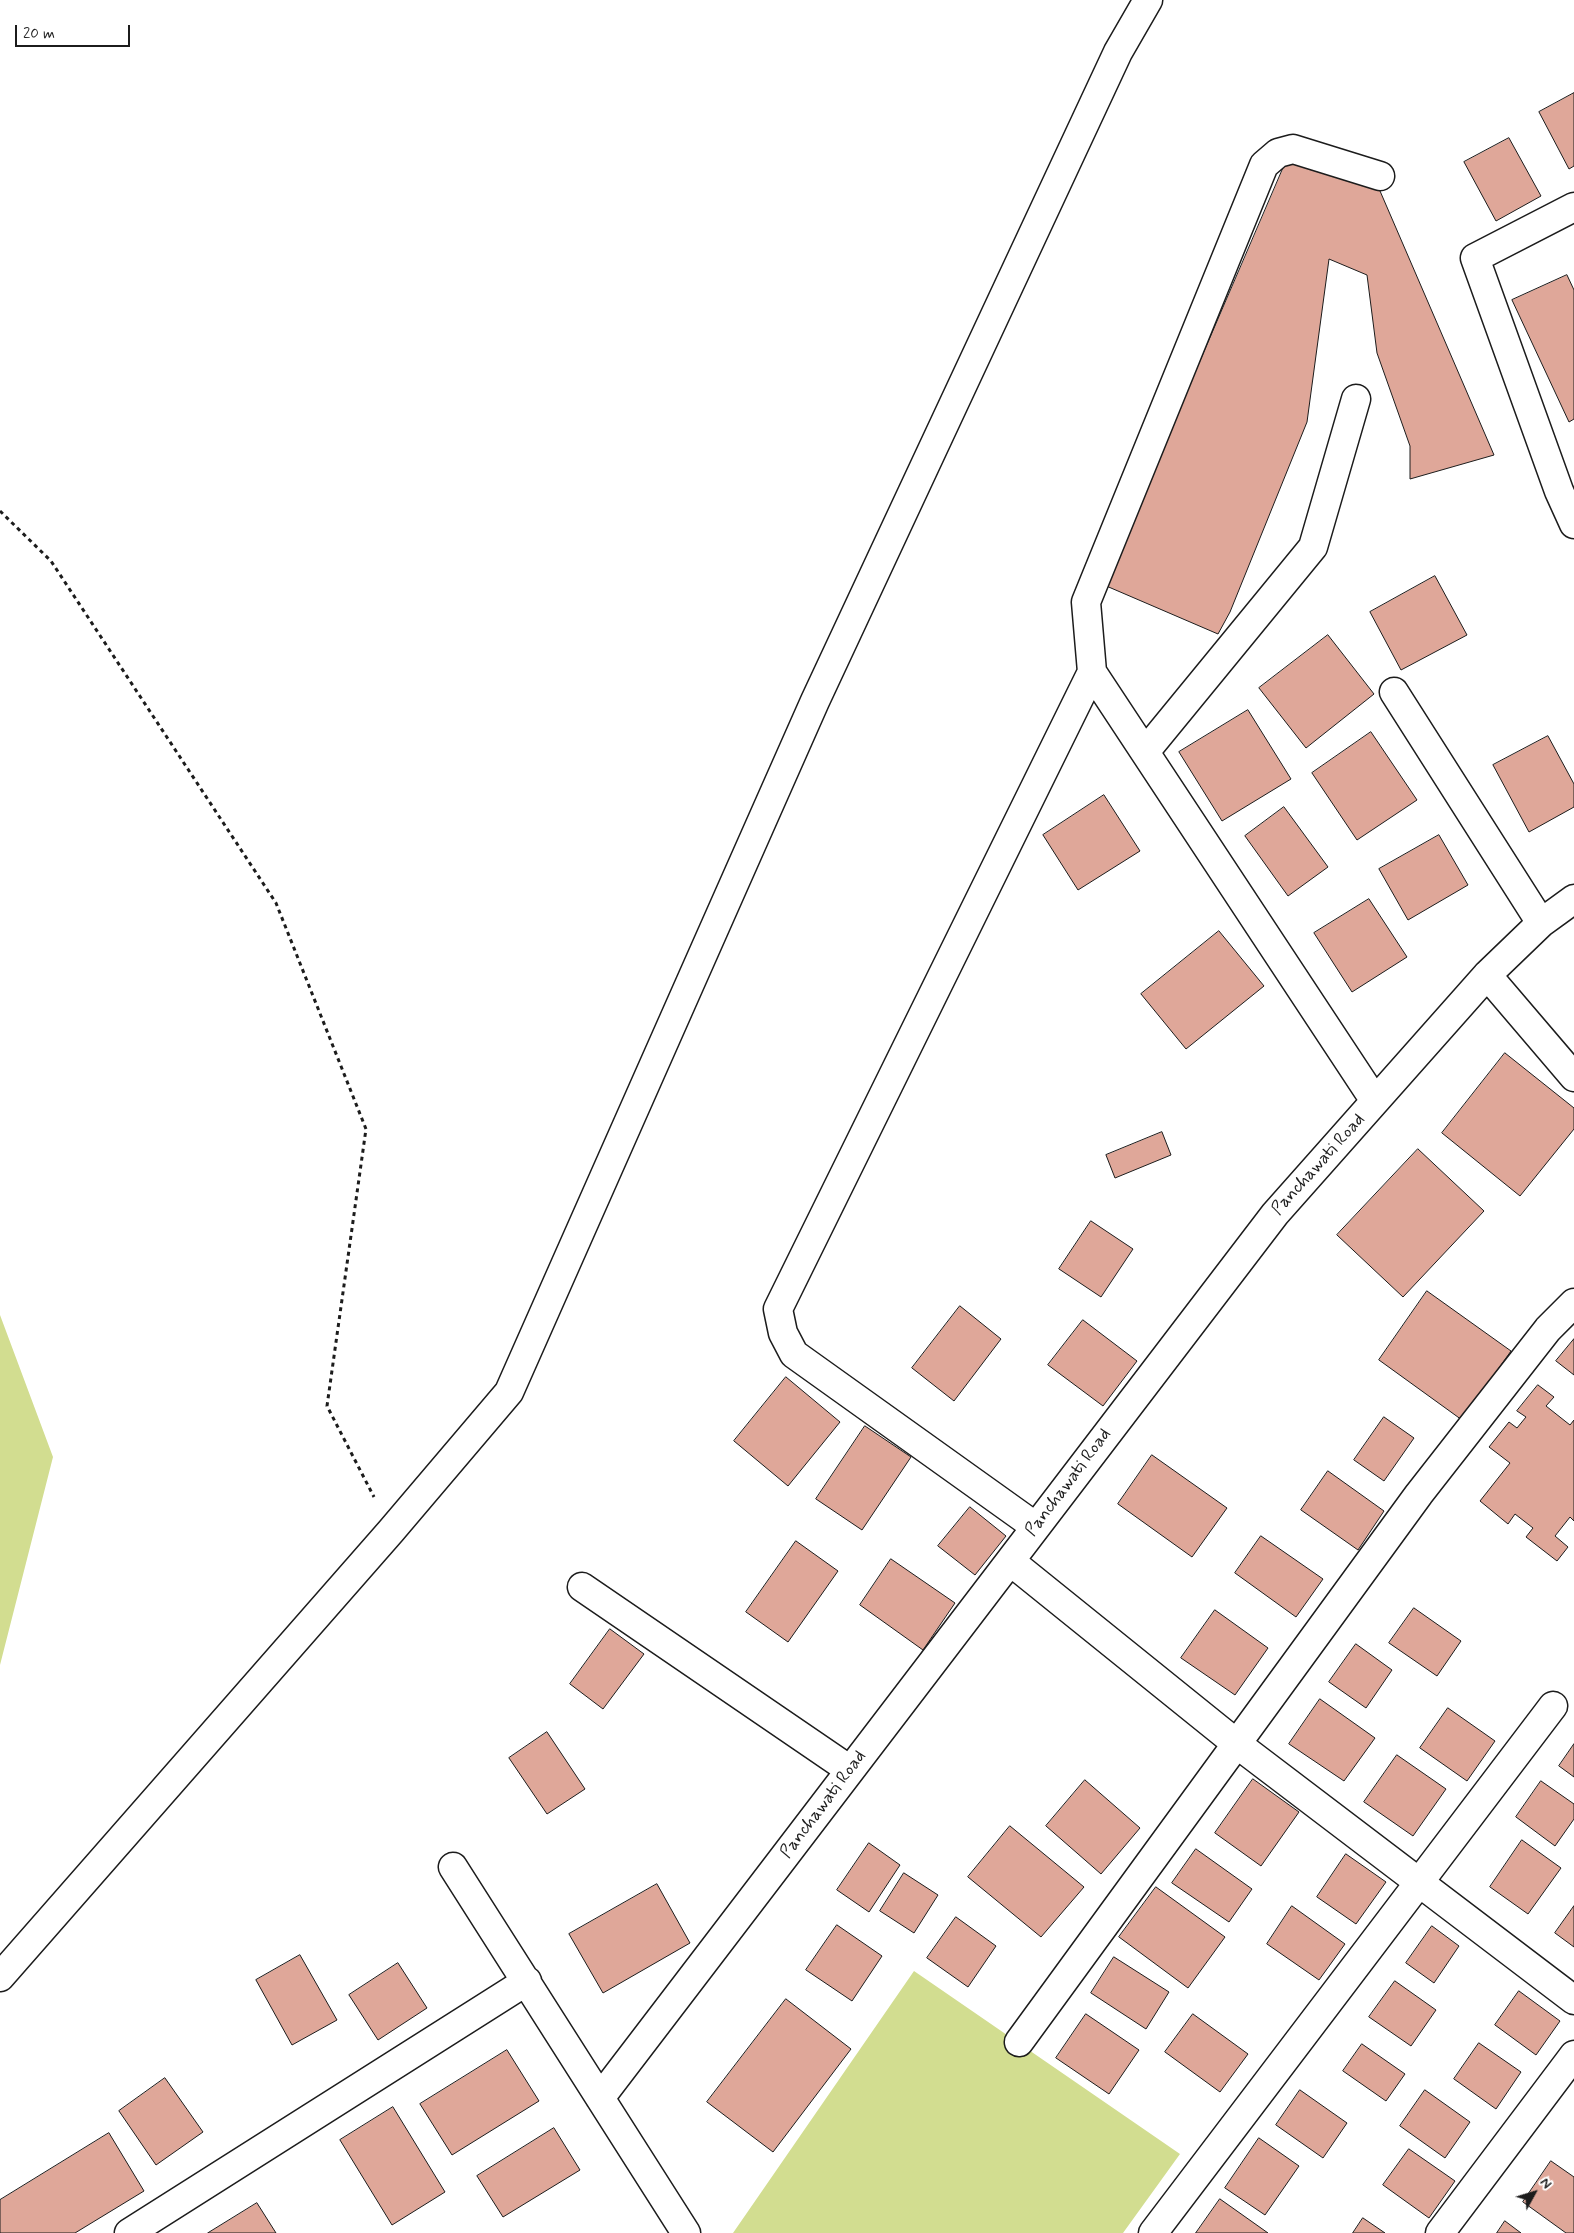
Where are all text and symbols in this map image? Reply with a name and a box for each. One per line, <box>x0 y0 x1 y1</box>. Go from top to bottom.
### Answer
scale bar <box>18 15 132 47</box>
text: 20 m <box>23 24 55 44</box>
street label: Panchawati Road <box>1268 1110 1370 1220</box>
street label: Panchawati Road <box>1021 1425 1117 1541</box>
street label: Panchawati Road <box>776 1747 872 1863</box>
north arrow <box>1509 2168 1559 2218</box>
text: N <box>1536 2174 1556 2193</box>

